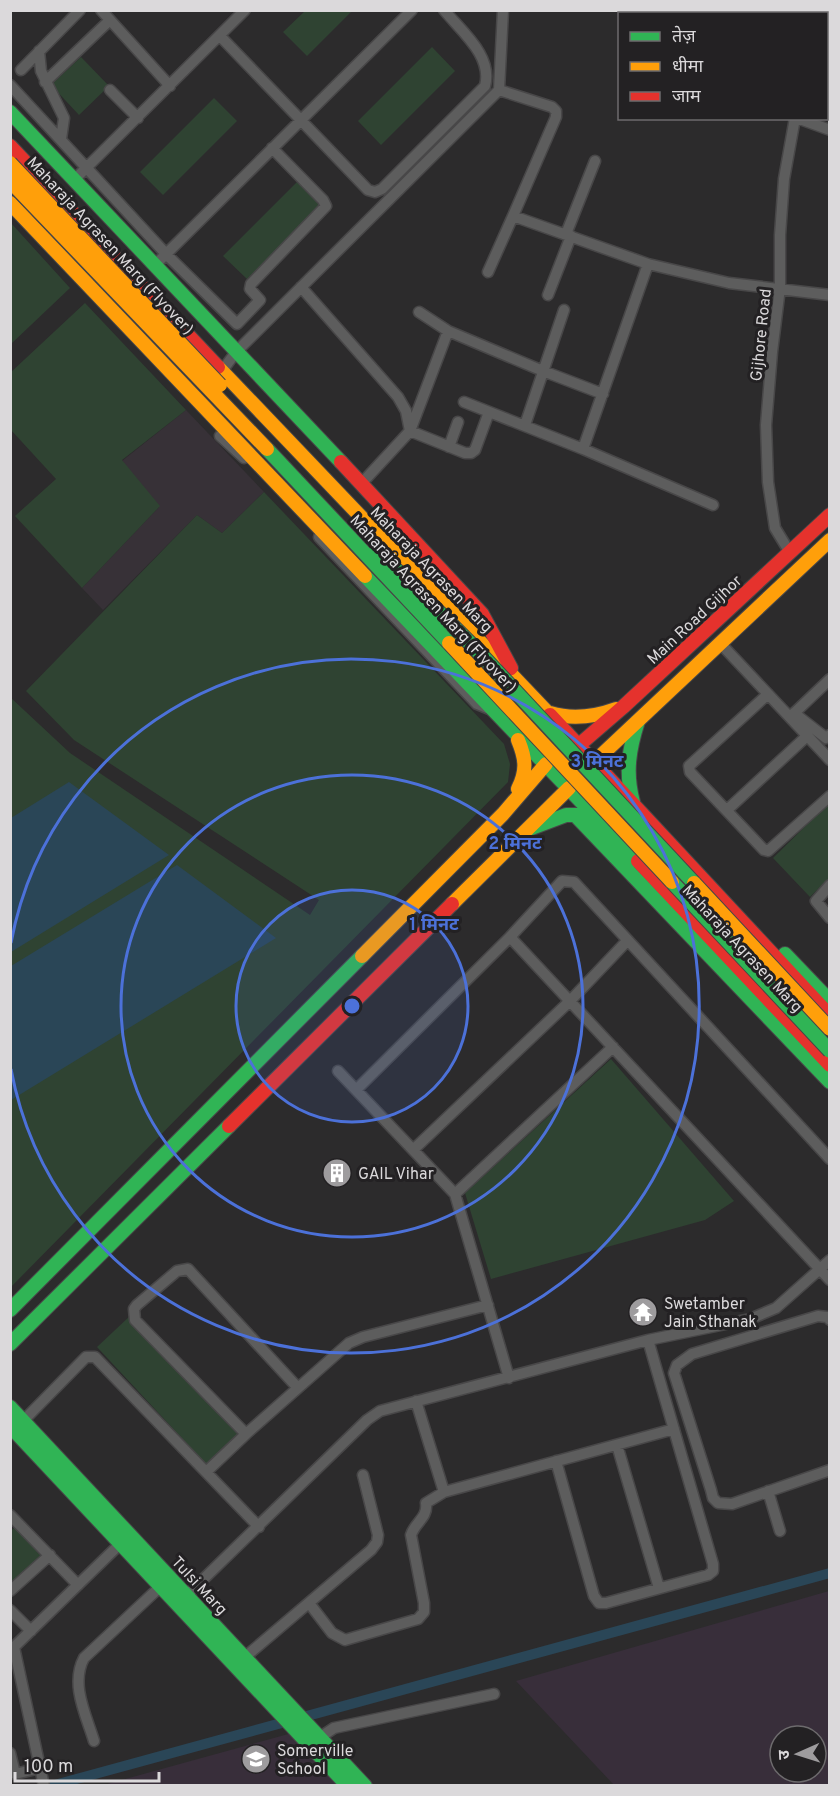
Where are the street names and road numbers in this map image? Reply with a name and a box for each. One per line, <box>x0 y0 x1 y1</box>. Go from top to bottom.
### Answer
street label: Maharaja Agrasen Marg (Flyover) <box>22 153 197 339</box>
street label: Gijhore Road <box>747 288 777 382</box>
street label: Maharaja Agrasen Marg <box>365 503 496 638</box>
street label: Maharaja Agrasen Marg (Flyover) <box>345 511 520 697</box>
street label: Main Road Gijhor <box>644 571 747 670</box>
street label: Maharaja Agrasen Marg <box>677 881 806 1018</box>
street label: Tulsi Marg <box>166 1553 231 1620</box>

